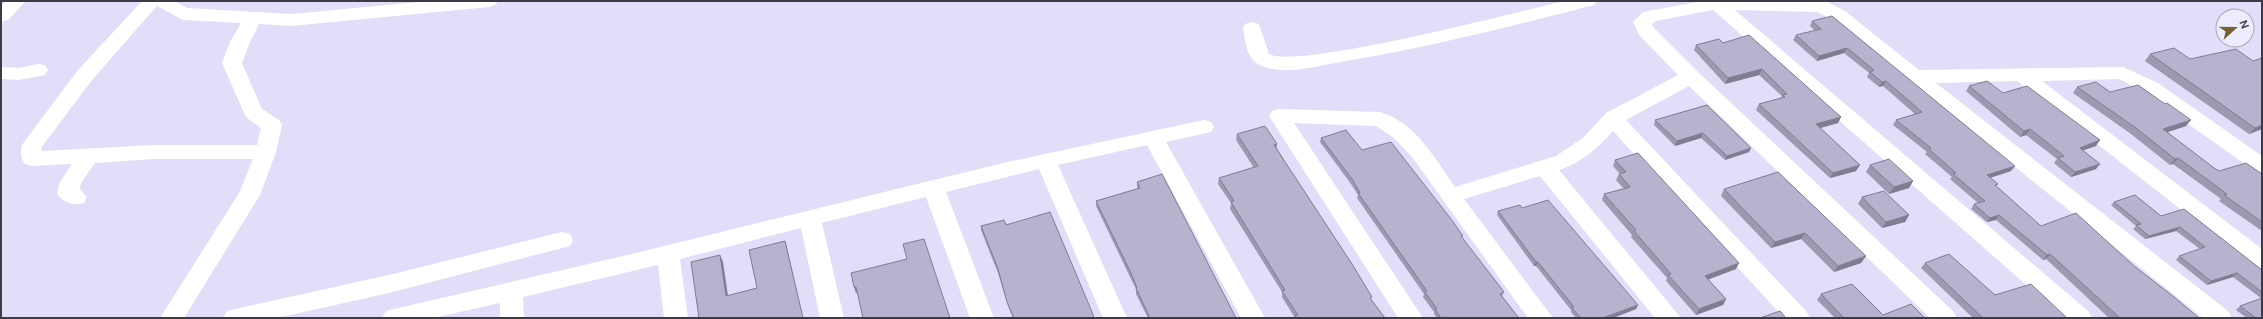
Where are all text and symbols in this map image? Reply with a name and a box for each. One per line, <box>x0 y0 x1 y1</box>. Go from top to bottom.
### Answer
north arrow <box>2215 8 2255 48</box>
text: N <box>2236 18 2252 31</box>

